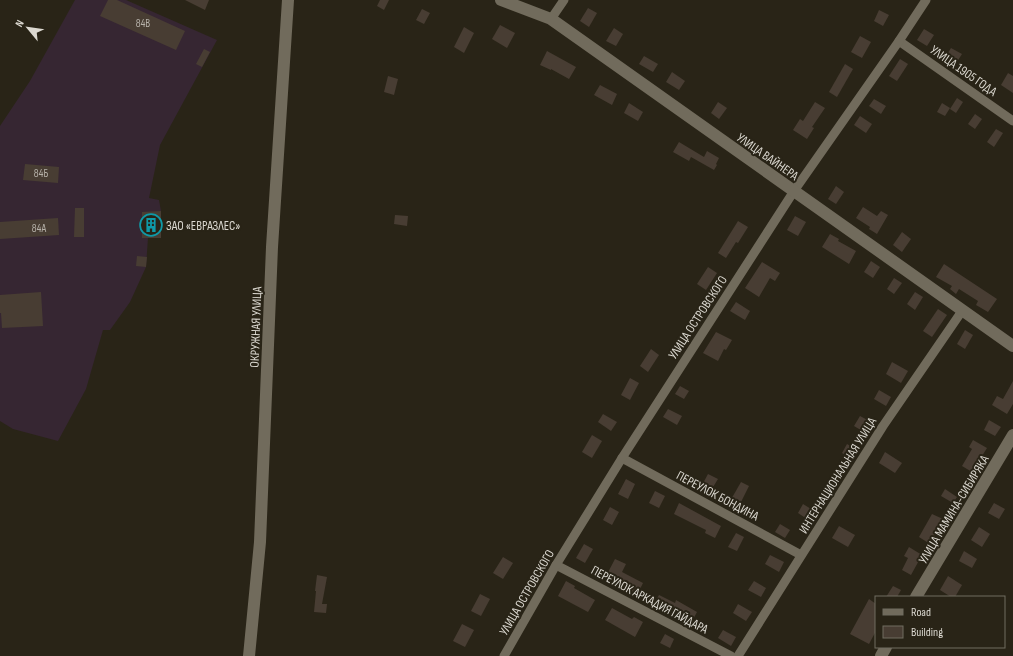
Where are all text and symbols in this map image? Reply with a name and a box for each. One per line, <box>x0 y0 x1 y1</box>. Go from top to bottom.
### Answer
north arrow <box>8 8 48 48</box>
house number: 84В <box>136 17 150 30</box>
text: N <box>13 18 27 29</box>
street label: УЛИЦА 1905 ГОДА <box>927 42 1000 100</box>
street label: УЛИЦА ВАЙНЕРА <box>733 130 802 184</box>
house number: 84Б <box>34 167 48 180</box>
building icon: ЗАО «ЕВРАЗЛЕС» <box>138 212 164 238</box>
place label: ЗАО «ЕВРАЗЛЕС» <box>166 218 240 234</box>
house number: 84А <box>32 222 46 235</box>
street label: УЛИЦА ОСТРОВСКОГО <box>665 273 731 362</box>
street label: ОКРУЖНАЯ УЛИЦА <box>247 286 265 368</box>
street label: ИНТЕРНАЦИОНАЛЬНАЯ УЛИЦА <box>796 414 880 537</box>
street label: УЛИЦА МАМИНА-СИБИРЯКА <box>915 452 993 567</box>
street label: ПЕРЕУЛОК БОНДИНА <box>674 467 762 525</box>
street label: УЛИЦА ОСТРОВСКОГО <box>496 547 558 638</box>
street label: ПЕРЕУЛОК АРКАДИЯ ГАЙДАРА <box>588 562 711 638</box>
legend <box>875 596 1005 648</box>
text: Road <box>911 605 931 620</box>
text: Building <box>911 625 943 640</box>

